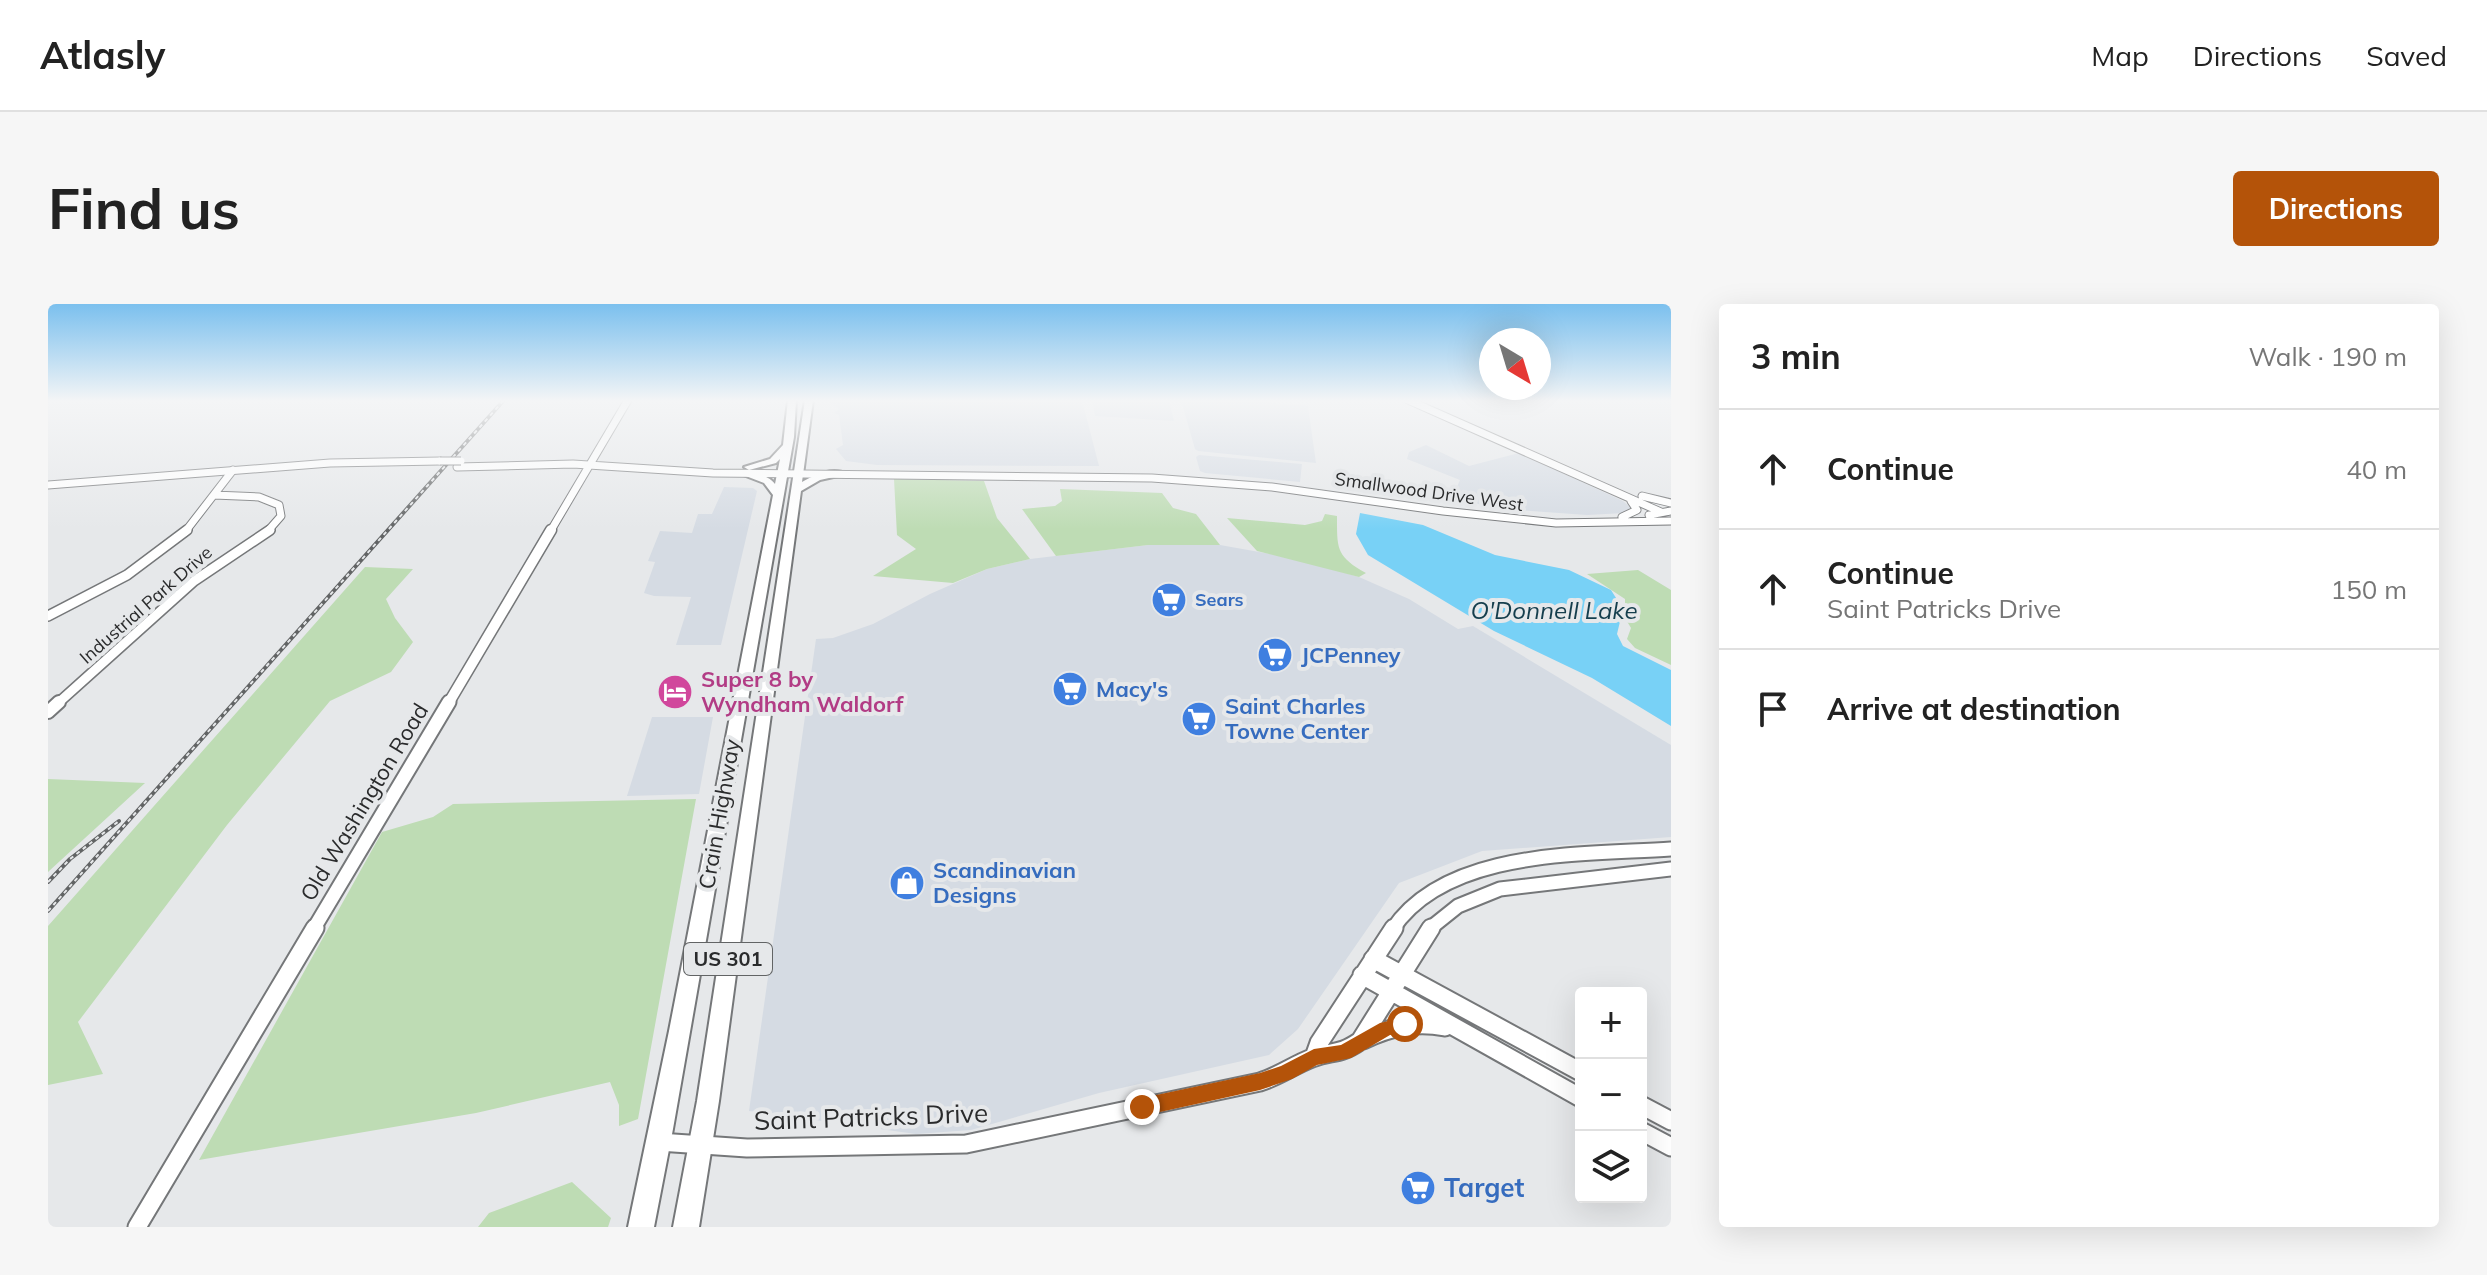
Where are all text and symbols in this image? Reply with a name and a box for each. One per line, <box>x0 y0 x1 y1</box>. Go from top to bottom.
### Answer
text: Atlasly <box>40 31 165 79</box>
text: Map <box>2091 38 2149 73</box>
text: Directions <box>2193 38 2322 73</box>
text: Saved <box>2366 38 2447 73</box>
button: Directions <box>2233 171 2439 246</box>
text: Find us <box>48 173 240 243</box>
north arrow <box>1479 328 1551 400</box>
text: 3 min <box>1751 335 1841 378</box>
text: Walk · 190 m <box>2248 340 2407 373</box>
icon: ahead <box>1751 447 1795 491</box>
text: Continue <box>1827 450 1954 488</box>
text: 40 m <box>2346 453 2407 486</box>
street label: Smallwood Drive West <box>1333 467 1525 516</box>
street label: Industrial Park Drive <box>75 541 217 668</box>
text: Continue <box>1827 554 1954 592</box>
icon: ahead <box>1751 567 1795 611</box>
text: 150 m <box>2331 573 2407 606</box>
supermarket icon: Sears <box>1150 581 1188 619</box>
place label: Sears <box>1195 588 1244 611</box>
text: Saint Patricks Drive <box>1827 592 2061 625</box>
water label: O'Donnell Lake <box>1471 595 1637 625</box>
supermarket icon: JCPenney <box>1256 636 1294 674</box>
place label: JCPenney <box>1301 641 1401 669</box>
place label: Super 8 by Wyndham Waldorf <box>701 665 904 718</box>
supermarket icon: Macy's <box>1051 670 1089 708</box>
hotel icon: Super 8 by Wyndham Waldorf <box>656 673 694 711</box>
place label: Macy's <box>1096 675 1168 703</box>
icon: arrive <box>1751 687 1795 731</box>
text: Arrive at destination <box>1827 690 2121 728</box>
place label: Saint Charles Towne Center <box>1225 692 1369 745</box>
street label: Old Washington Road <box>294 698 434 906</box>
supermarket icon: Saint Charles Towne Center <box>1180 700 1218 738</box>
street label: Crain Highway <box>692 737 746 891</box>
place label: Scandinavian Designs <box>933 856 1076 909</box>
shop icon: Scandinavian Designs <box>888 864 926 902</box>
road number: US 301 <box>684 943 772 975</box>
map controls <box>1575 987 1647 1203</box>
button: + <box>1575 987 1647 1059</box>
route start <box>1387 1006 1423 1042</box>
button: − <box>1575 1059 1647 1131</box>
route end <box>1124 1089 1160 1125</box>
street label: Saint Patricks Drive <box>753 1096 989 1137</box>
button: layers <box>1575 1131 1647 1203</box>
supermarket icon: Target <box>1399 1169 1437 1207</box>
place label: Target <box>1444 1171 1525 1204</box>

